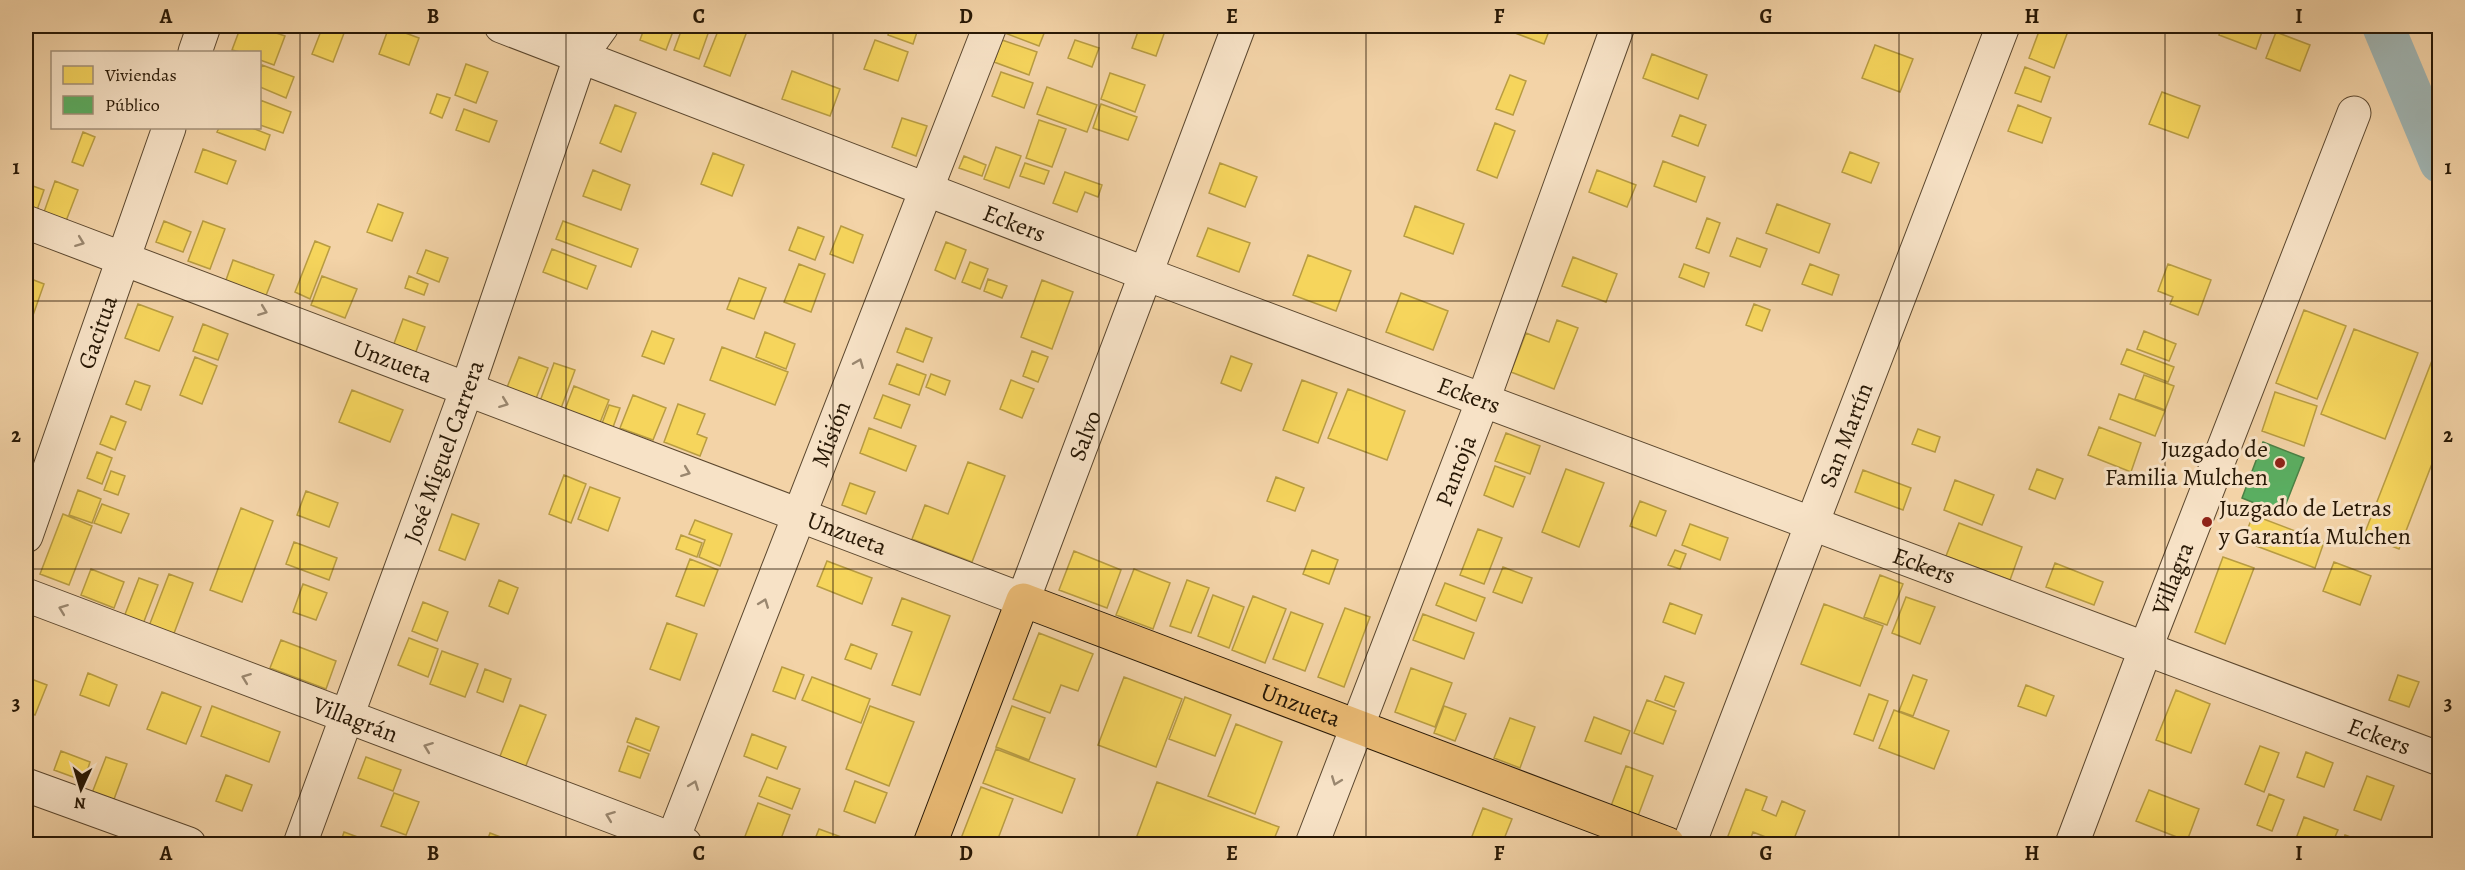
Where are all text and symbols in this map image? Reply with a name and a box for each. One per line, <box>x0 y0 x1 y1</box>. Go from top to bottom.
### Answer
text: A <box>159 3 173 30</box>
text: B <box>427 3 439 30</box>
text: C <box>693 3 705 30</box>
text: D <box>959 3 973 30</box>
text: E <box>1226 3 1238 30</box>
text: F <box>1494 3 1505 30</box>
text: G <box>1759 3 1773 30</box>
text: H <box>2025 3 2040 30</box>
text: I <box>2295 3 2303 30</box>
legend <box>51 51 261 129</box>
text: Viviendas <box>104 63 177 87</box>
text: Público <box>105 93 160 117</box>
text: 1 <box>12 154 20 181</box>
text: 1 <box>2444 154 2452 181</box>
street label: Eckers <box>978 197 1050 250</box>
one-way arrow <box>74 235 85 247</box>
street label: Gacitua <box>70 290 125 373</box>
one-way arrow <box>256 304 267 316</box>
street label: Unzueta <box>348 331 438 391</box>
street label: José Miguel Carrera <box>396 355 492 548</box>
one-way arrow <box>851 359 864 369</box>
street label: Eckers <box>1433 369 1505 421</box>
street label: San Martín <box>1811 378 1881 492</box>
one-way arrow <box>498 395 509 408</box>
street label: Misión <box>804 396 858 472</box>
street label: Salvo <box>1061 406 1109 465</box>
text: 2 <box>11 422 21 449</box>
text: 2 <box>2443 422 2453 449</box>
street label: Pantoja <box>1428 430 1484 511</box>
place label: Juzgado de Familia Mulchen <box>2105 433 2268 493</box>
marker: Juzgado de Familia Mulchen <box>2273 456 2287 470</box>
one-way arrow <box>680 465 691 477</box>
place label: Juzgado de Letras y Garantía Mulchen <box>2218 492 2411 552</box>
street label: Unzueta <box>803 504 892 563</box>
marker: Juzgado de Letras y Garantía Mulchen <box>2200 515 2214 529</box>
street label: Villagra <box>2144 537 2202 620</box>
street label: Eckers <box>1888 539 1960 592</box>
one-way arrow <box>757 599 769 610</box>
one-way arrow <box>59 604 70 616</box>
one-way arrow <box>241 673 252 686</box>
street label: Unzueta <box>1256 675 1346 735</box>
street label: Villagrán <box>307 688 402 750</box>
text: 3 <box>12 690 20 717</box>
text: 3 <box>2444 690 2452 717</box>
street label: Eckers <box>2343 710 2415 763</box>
one-way arrow <box>423 742 434 755</box>
north arrow <box>51 759 111 819</box>
one-way arrow <box>1330 775 1343 786</box>
one-way arrow <box>687 781 699 792</box>
text: N <box>73 792 87 814</box>
one-way arrow <box>606 811 616 824</box>
text: A <box>159 840 173 867</box>
text: B <box>427 840 439 867</box>
text: C <box>693 840 705 867</box>
text: D <box>959 840 973 867</box>
text: E <box>1226 840 1238 867</box>
text: F <box>1494 840 1505 867</box>
text: G <box>1759 840 1773 867</box>
text: H <box>2025 840 2040 867</box>
text: I <box>2295 840 2303 867</box>

